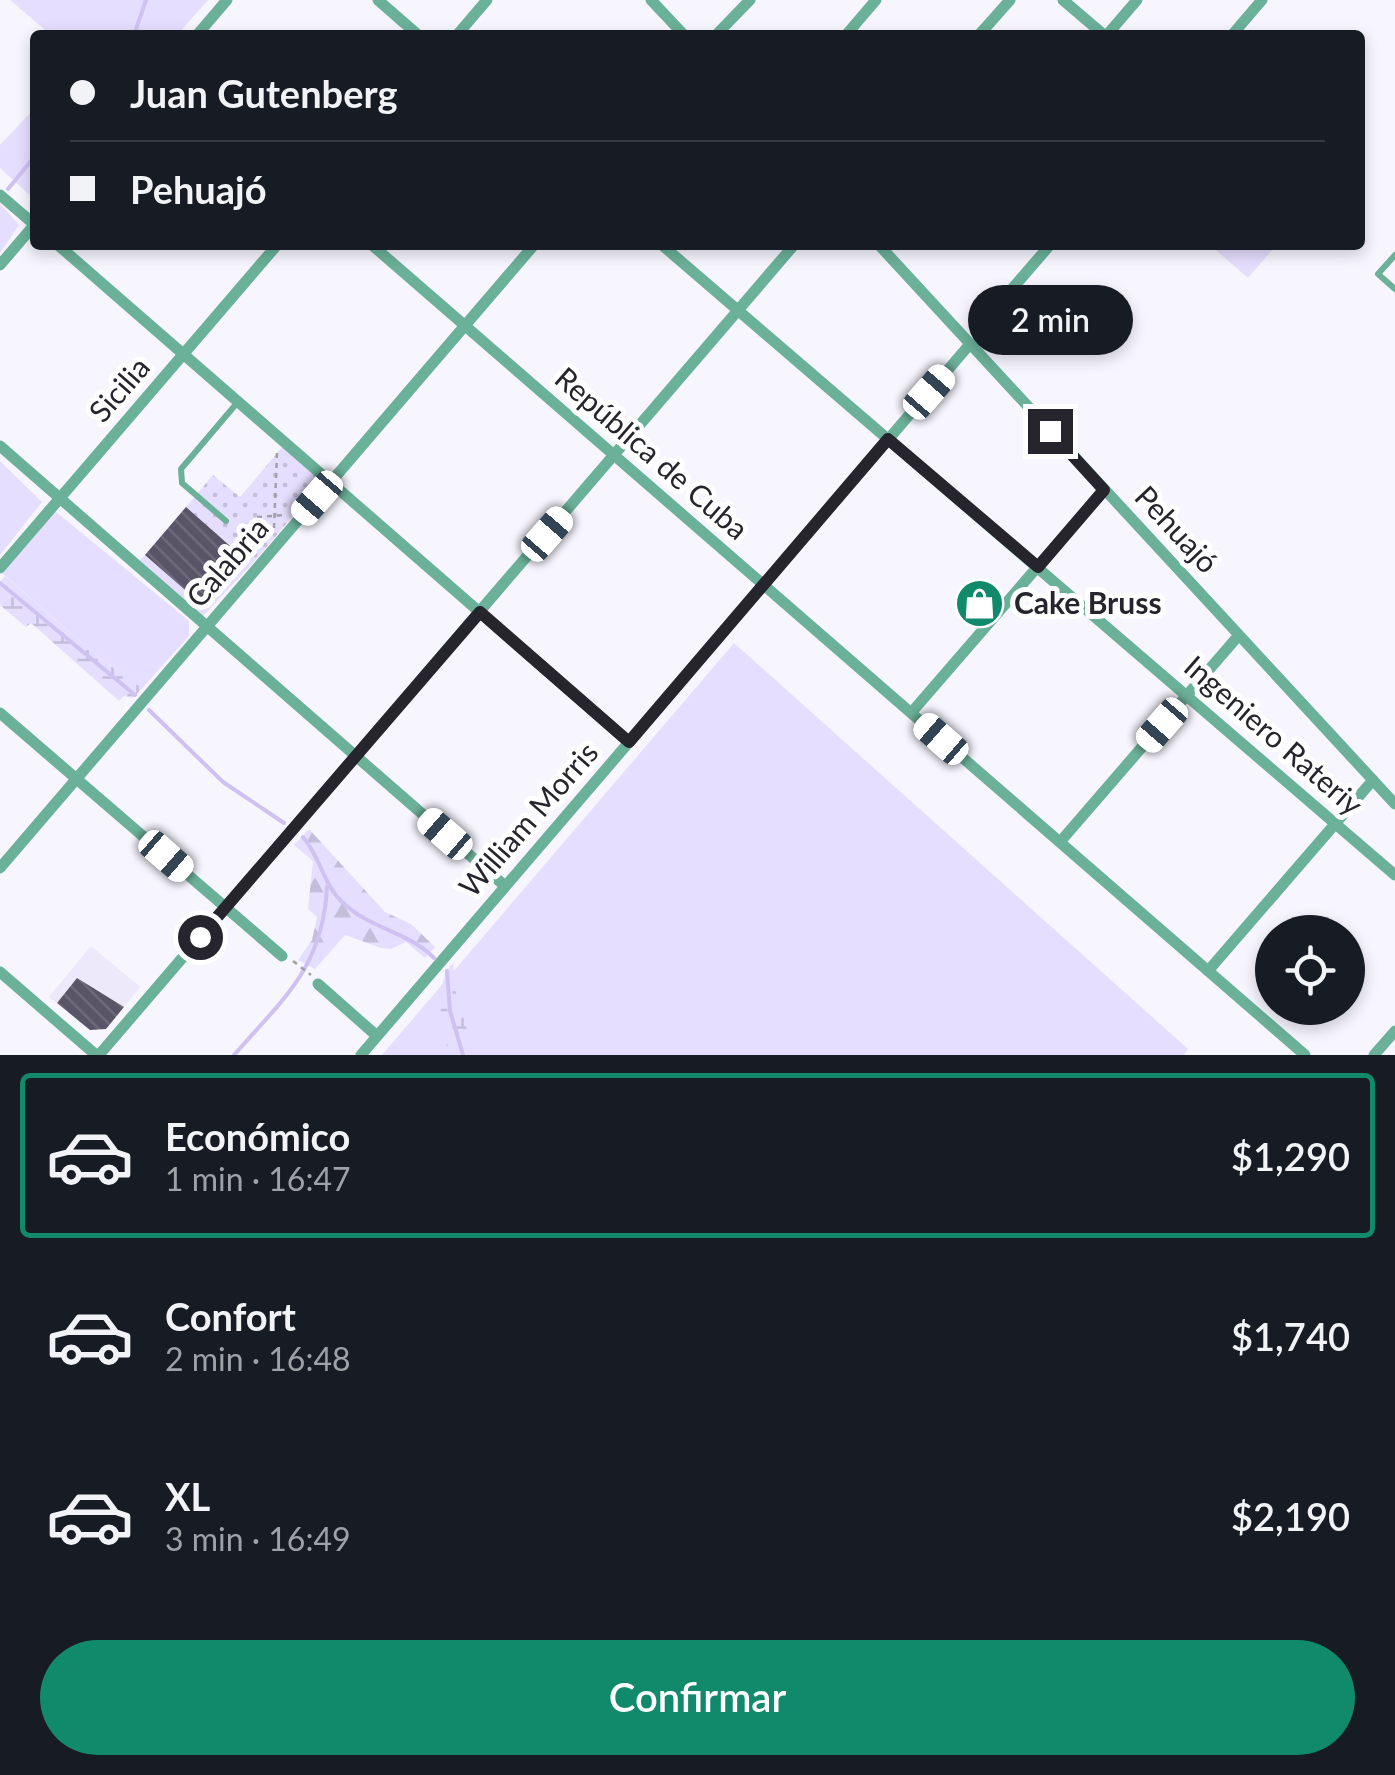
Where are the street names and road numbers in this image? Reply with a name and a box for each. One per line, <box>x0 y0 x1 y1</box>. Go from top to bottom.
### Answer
street label: Sicilia <box>81 349 156 428</box>
street label: República de Cuba <box>549 359 756 546</box>
street label: Pehuajó <box>1128 478 1227 580</box>
street label: Calabria <box>178 510 275 614</box>
street label: Ingeniero Rateriy <box>1178 647 1371 822</box>
street label: William Morris <box>451 734 604 903</box>

